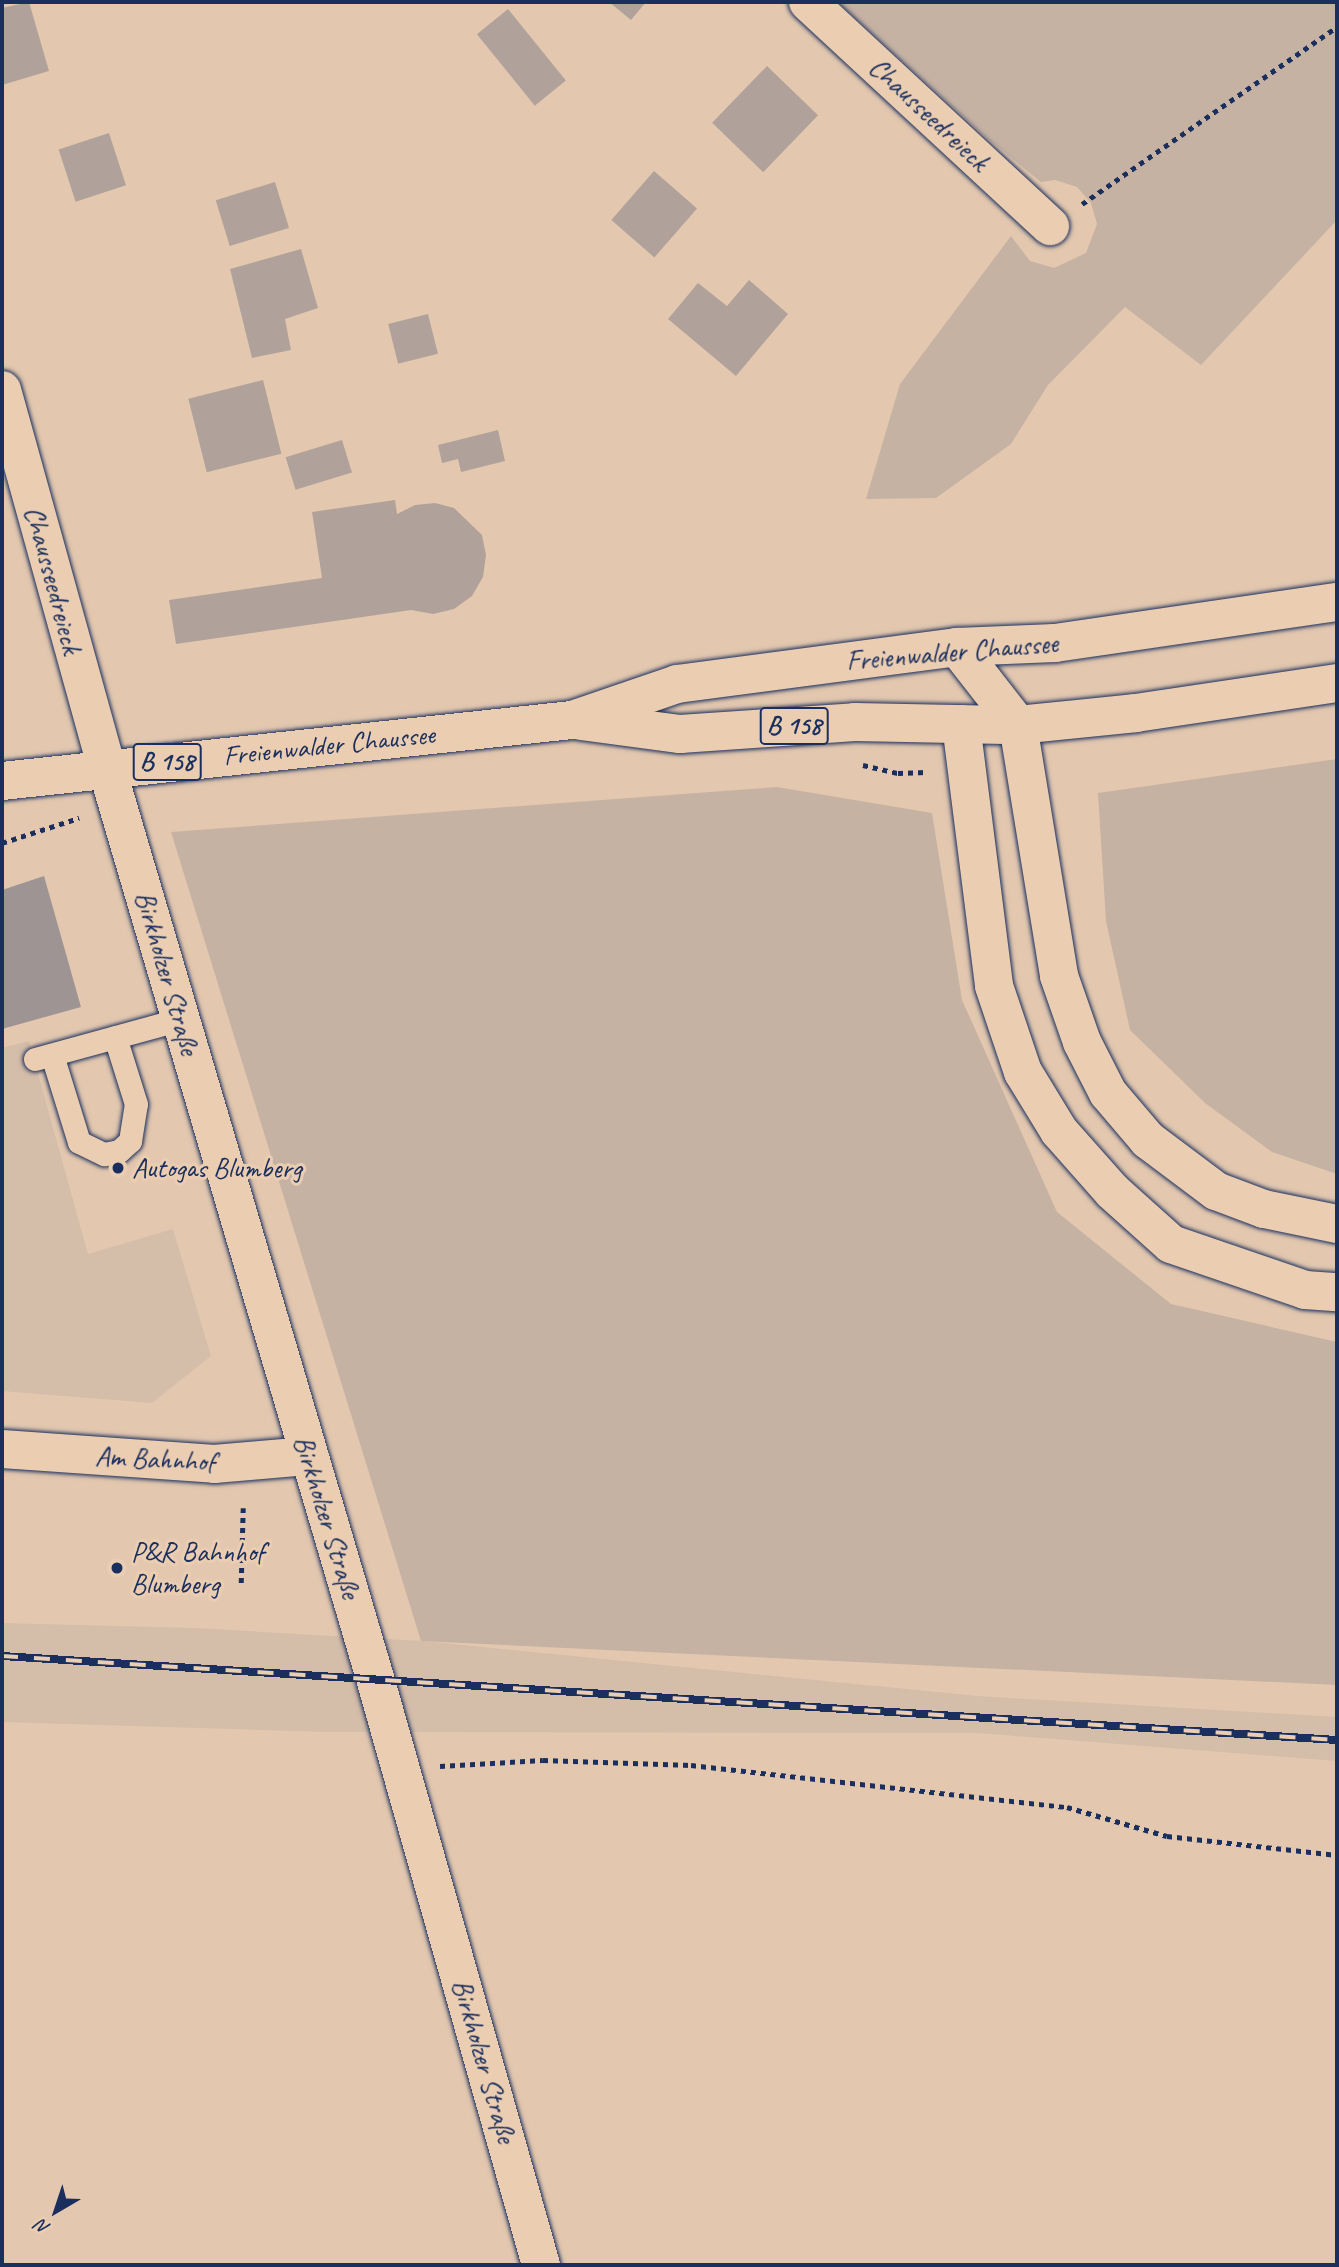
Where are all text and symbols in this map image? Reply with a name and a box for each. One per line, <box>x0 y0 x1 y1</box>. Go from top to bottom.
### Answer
street label: Chausseedreieck <box>862 50 996 178</box>
street label: Chausseedreieck <box>17 503 89 657</box>
street label: Freienwalder Chaussee <box>844 626 1060 678</box>
road number: B 158 <box>759 704 829 748</box>
street label: Freienwalder Chaussee <box>221 717 437 773</box>
road number: B 158 <box>132 740 202 784</box>
street label: Birkholzer Straße <box>128 887 206 1059</box>
place label: Autogas Blumberg <box>132 1151 301 1185</box>
marker: Autogas Blumberg <box>110 1160 126 1176</box>
street label: Birkholzer Straße <box>286 1432 368 1602</box>
street label: Am Bahnhof <box>94 1439 216 1479</box>
place label: P&R Bahnhof Blumberg <box>131 1535 265 1601</box>
marker: P&R Bahnhof Blumberg <box>109 1560 125 1576</box>
street label: Birkholzer Straße <box>445 1975 523 2147</box>
north arrow <box>21 2176 91 2246</box>
text: N <box>31 2214 55 2240</box>

